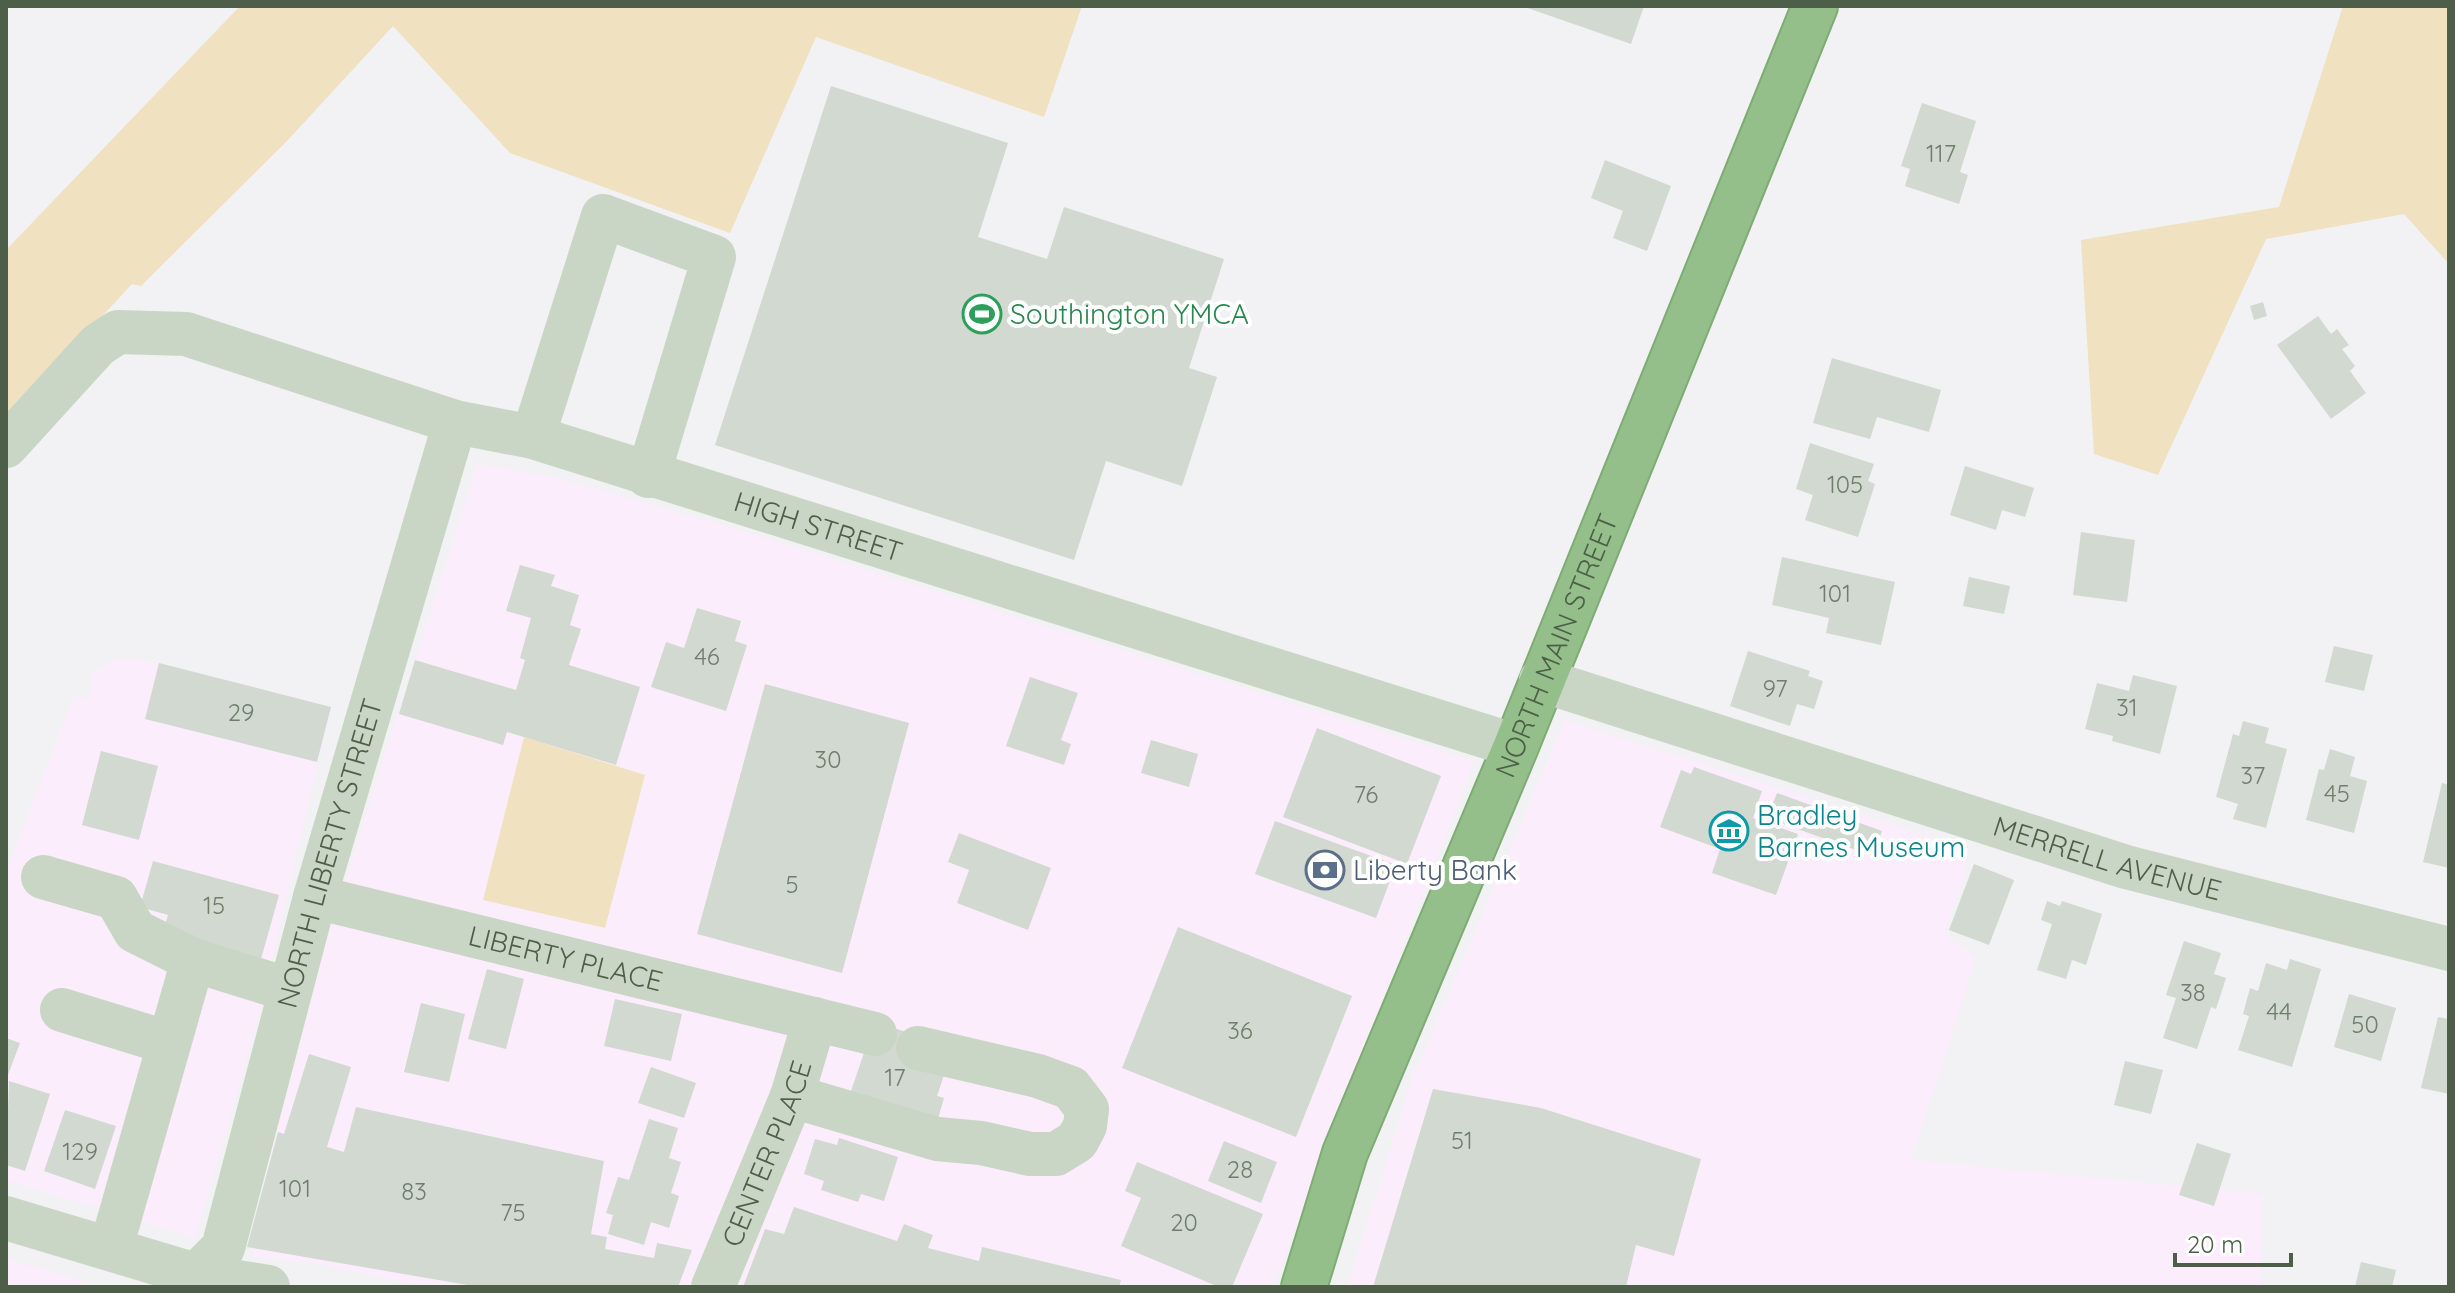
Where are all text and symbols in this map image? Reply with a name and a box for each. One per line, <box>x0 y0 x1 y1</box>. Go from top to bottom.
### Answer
house number: 117 <box>1926 138 1956 168</box>
sports icon: Southington YMCA <box>961 293 1003 335</box>
place label: Southington YMCA <box>1010 296 1249 331</box>
house number: 105 <box>1827 469 1863 499</box>
street label: HIGH STREET <box>730 483 907 569</box>
street label: NORTH MAIN STREET <box>1487 508 1625 782</box>
house number: 101 <box>1819 578 1851 608</box>
house number: 46 <box>694 641 720 671</box>
house number: 97 <box>1763 673 1787 703</box>
house number: 31 <box>2116 692 2138 722</box>
street label: NORTH LIBERTY STREET <box>269 694 390 1012</box>
house number: 29 <box>228 697 254 727</box>
house number: 30 <box>815 744 841 774</box>
house number: 37 <box>2241 760 2265 790</box>
house number: 45 <box>2324 778 2350 808</box>
house number: 76 <box>1354 779 1378 809</box>
place label: Bradley Barnes Museum <box>1757 797 1965 864</box>
street label: MERRELL AVENUE <box>1989 808 2225 908</box>
museum icon: Bradley Barnes Museum <box>1708 810 1750 852</box>
bank icon: Liberty Bank <box>1304 849 1346 891</box>
place label: Liberty Bank <box>1353 852 1517 887</box>
house number: 5 <box>785 869 799 899</box>
house number: 15 <box>203 890 225 920</box>
street label: LIBERTY PLACE <box>465 917 666 998</box>
house number: 38 <box>2180 977 2206 1007</box>
house number: 44 <box>2266 996 2292 1026</box>
house number: 50 <box>2351 1009 2379 1039</box>
house number: 36 <box>1227 1015 1253 1045</box>
street label: CENTER PLACE <box>714 1056 819 1252</box>
house number: 17 <box>884 1062 906 1092</box>
house number: 51 <box>1451 1125 1473 1155</box>
house number: 129 <box>62 1136 98 1166</box>
house number: 28 <box>1227 1154 1253 1184</box>
house number: 101 <box>279 1173 311 1203</box>
house number: 83 <box>401 1176 427 1206</box>
house number: 75 <box>500 1197 526 1227</box>
house number: 20 <box>1170 1207 1198 1237</box>
scale bar <box>2175 1217 2291 1267</box>
text: 20 m <box>2187 1229 2243 1259</box>

